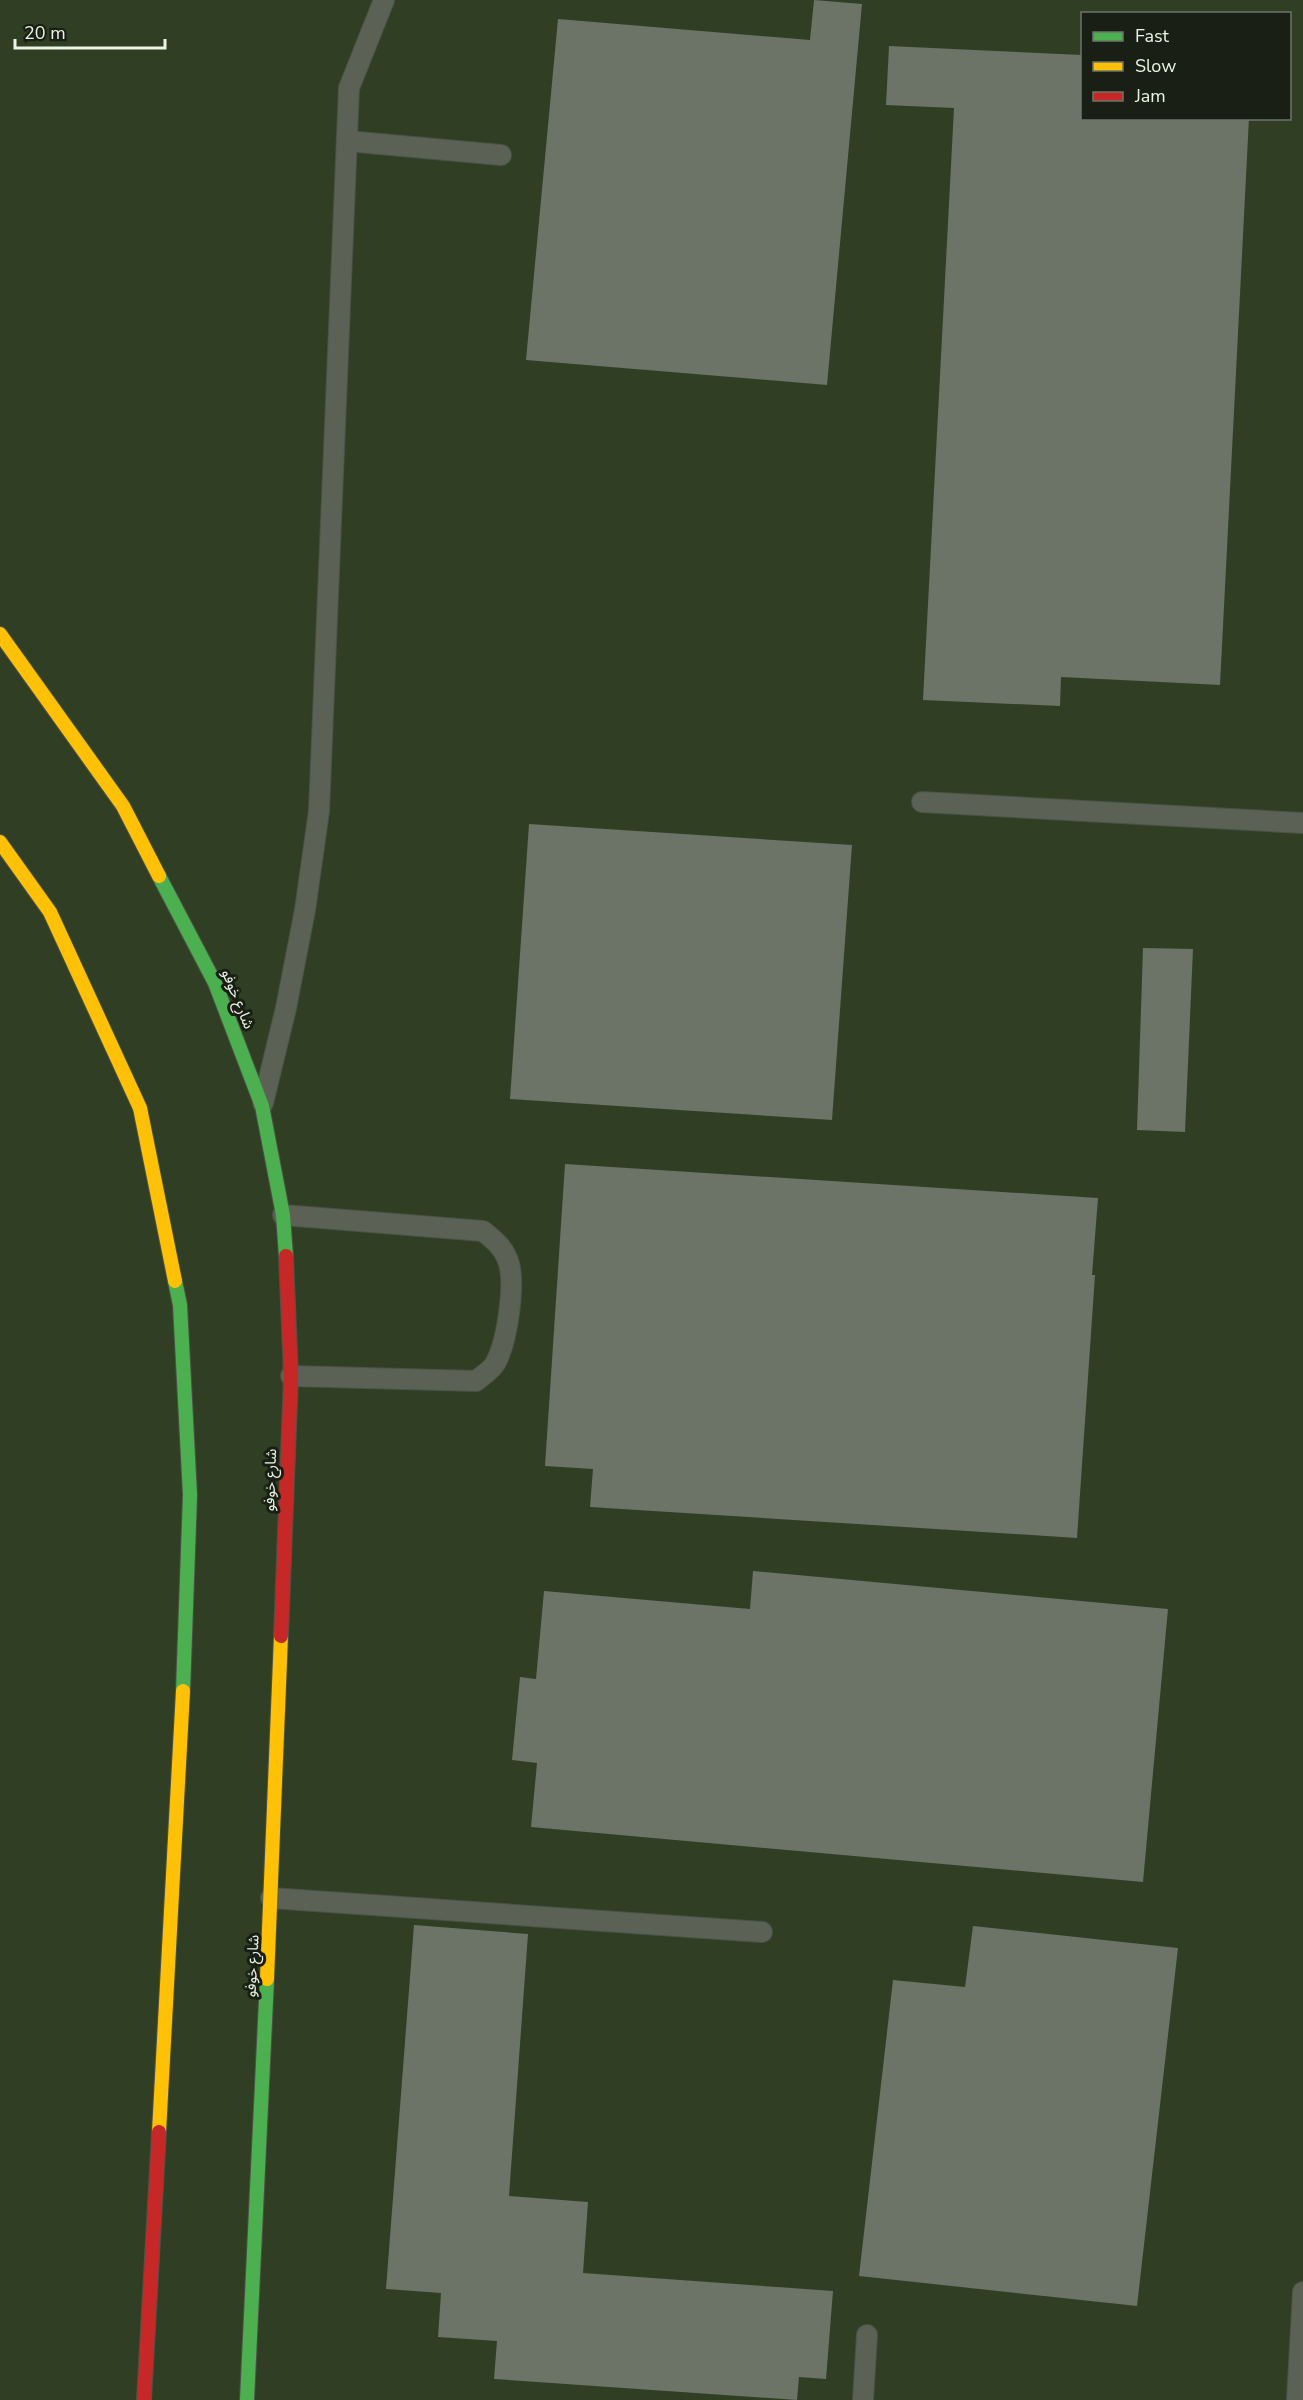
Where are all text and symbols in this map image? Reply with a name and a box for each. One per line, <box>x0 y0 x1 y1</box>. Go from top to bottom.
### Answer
scale bar <box>15 12 165 50</box>
legend <box>1081 12 1291 120</box>
text: 20 m <box>24 21 66 45</box>
text: Fast <box>1135 24 1170 48</box>
text: Slow <box>1135 54 1176 78</box>
text: Jam <box>1134 84 1166 108</box>
street label: شارع خوفو <box>215 966 259 1033</box>
street label: شارع خوفو <box>259 1448 283 1512</box>
street label: شارع خوفو <box>240 1934 266 1998</box>

